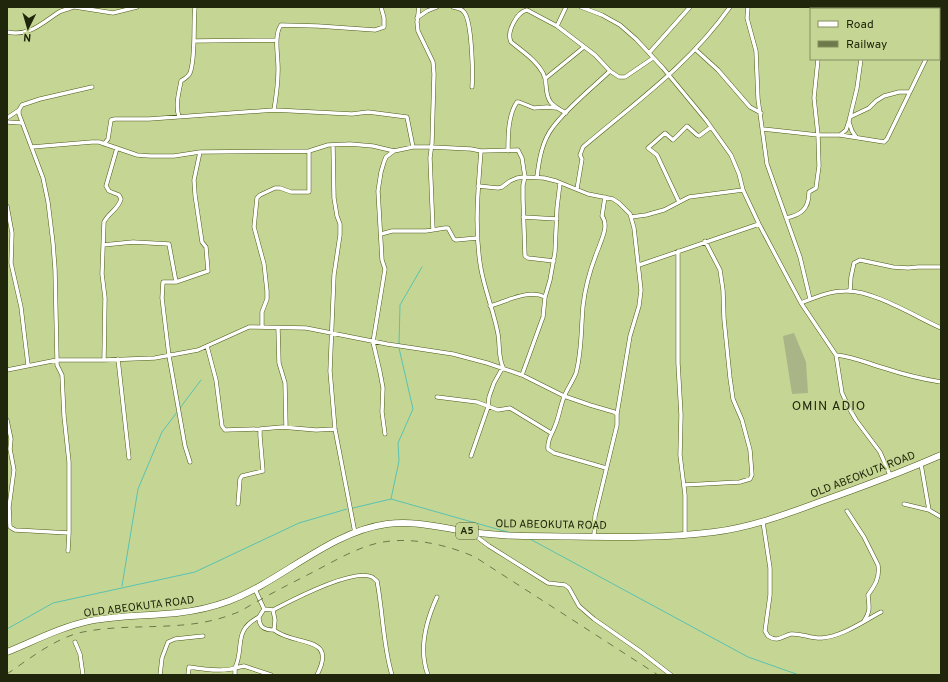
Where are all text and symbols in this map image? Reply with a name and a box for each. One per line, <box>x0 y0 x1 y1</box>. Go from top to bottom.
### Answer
north arrow <box>8 8 48 48</box>
legend <box>810 8 940 60</box>
text: Road <box>846 17 874 33</box>
text: N <box>23 30 32 44</box>
text: Railway <box>846 37 887 53</box>
district label: OMIN ADIO <box>792 399 866 415</box>
street label: OLD ABEOKUTA ROAD <box>808 448 918 502</box>
street label: OLD ABEOKUTA ROAD <box>495 517 607 533</box>
road number: A5 <box>456 523 478 539</box>
street label: OLD ABEOKUTA ROAD <box>83 593 195 621</box>

